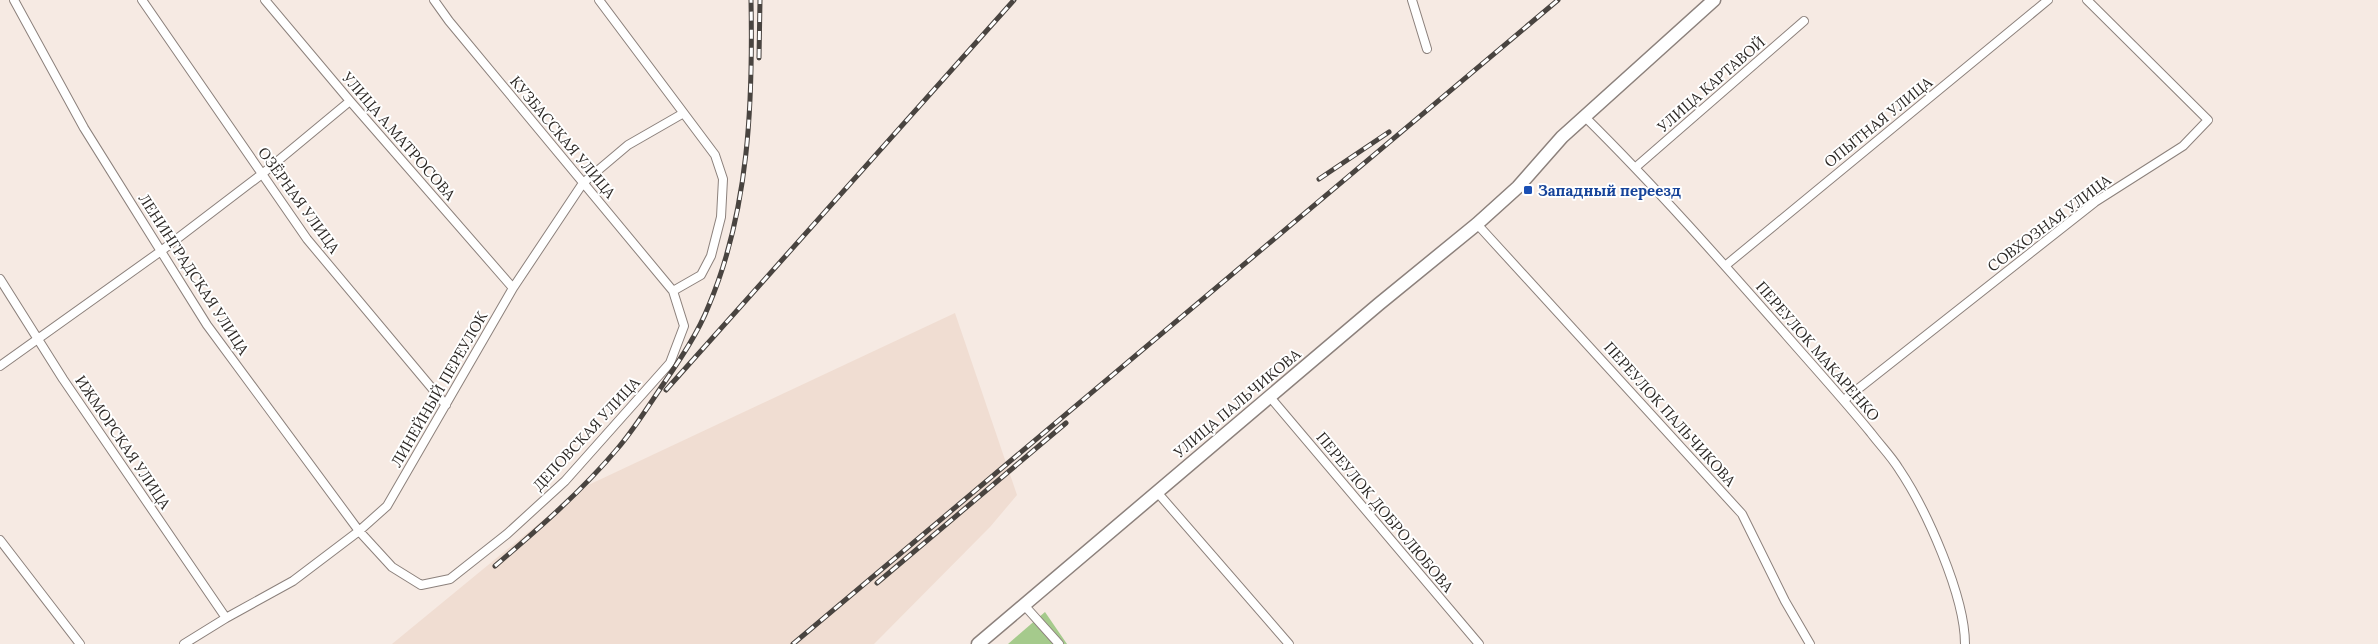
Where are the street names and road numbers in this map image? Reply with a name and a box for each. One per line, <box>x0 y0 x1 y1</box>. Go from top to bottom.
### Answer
street label: УЛИЦА КАРТАВОЙ <box>1653 32 1769 137</box>
street label: УЛИЦА А.МАТРОСОВА <box>338 67 460 204</box>
street label: КУЗБАССКАЯ УЛИЦА <box>506 72 620 203</box>
street label: ОПЫТНАЯ УЛИЦА <box>1820 72 1936 171</box>
street label: ОЗЁРНАЯ УЛИЦА <box>254 143 344 257</box>
street label: СОВХОЗНАЯ УЛИЦА <box>1984 170 2115 276</box>
street label: ЛЕНИНГРАДСКАЯ УЛИЦА <box>135 190 254 359</box>
street label: ПЕРЕУЛОК МАКАРЕНКО <box>1752 277 1884 425</box>
street label: ЛИНЕЙНЫЙ ПЕРЕУЛОК <box>387 307 492 470</box>
street label: ПЕРЕУЛОК ПАЛЬЧИКОВА <box>1600 338 1740 491</box>
street label: УЛИЦА ПАЛЬЧИКОВА <box>1169 344 1305 462</box>
street label: ИЖМОРСКАЯ УЛИЦА <box>71 372 175 513</box>
street label: ДЕПОВСКАЯ УЛИЦА <box>528 373 644 495</box>
street label: ПЕРЕУЛОК ДОБРОЛЮБОВА <box>1312 428 1458 596</box>

